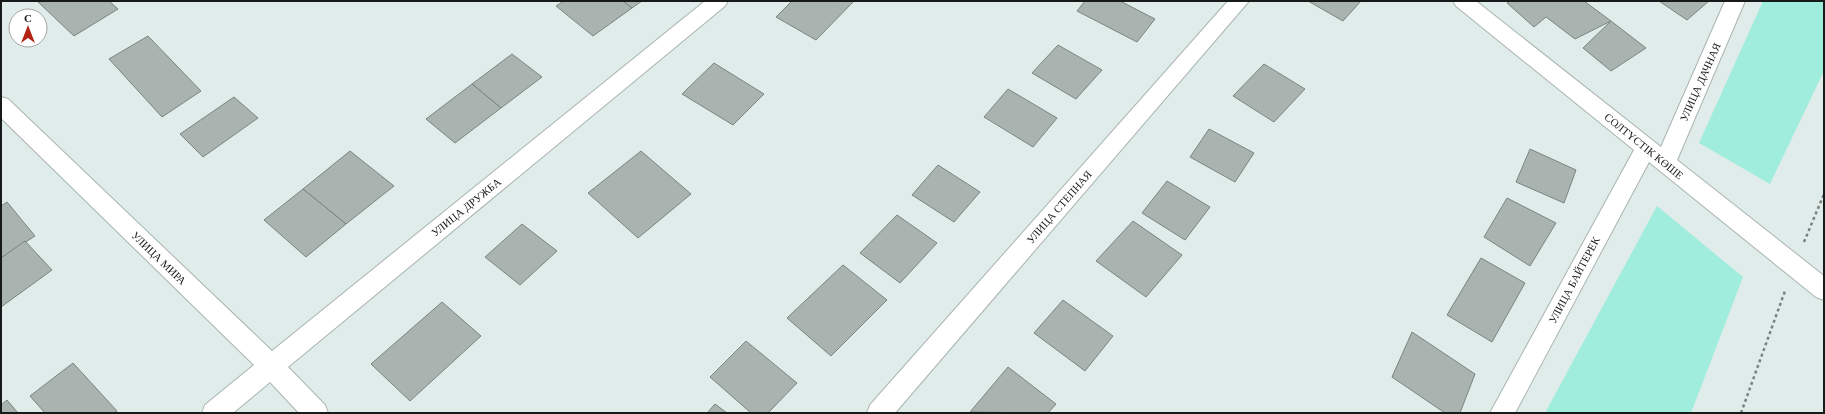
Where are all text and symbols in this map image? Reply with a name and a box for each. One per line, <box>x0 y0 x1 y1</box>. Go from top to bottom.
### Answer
north arrow <box>8 8 48 48</box>
text: С <box>24 12 32 24</box>
street label: УЛИЦА ДАЧНАЯ <box>1677 40 1723 123</box>
street label: СОЛТҮСТІК КӨШЕ <box>1602 111 1686 182</box>
street label: УЛИЦА СТЕПНАЯ <box>1024 168 1094 246</box>
street label: УЛИЦА ДРУЖБА <box>429 175 503 239</box>
street label: УЛИЦА МИРА <box>129 229 189 287</box>
street label: УЛИЦА БАЙТЕРЕК <box>1546 234 1602 325</box>

